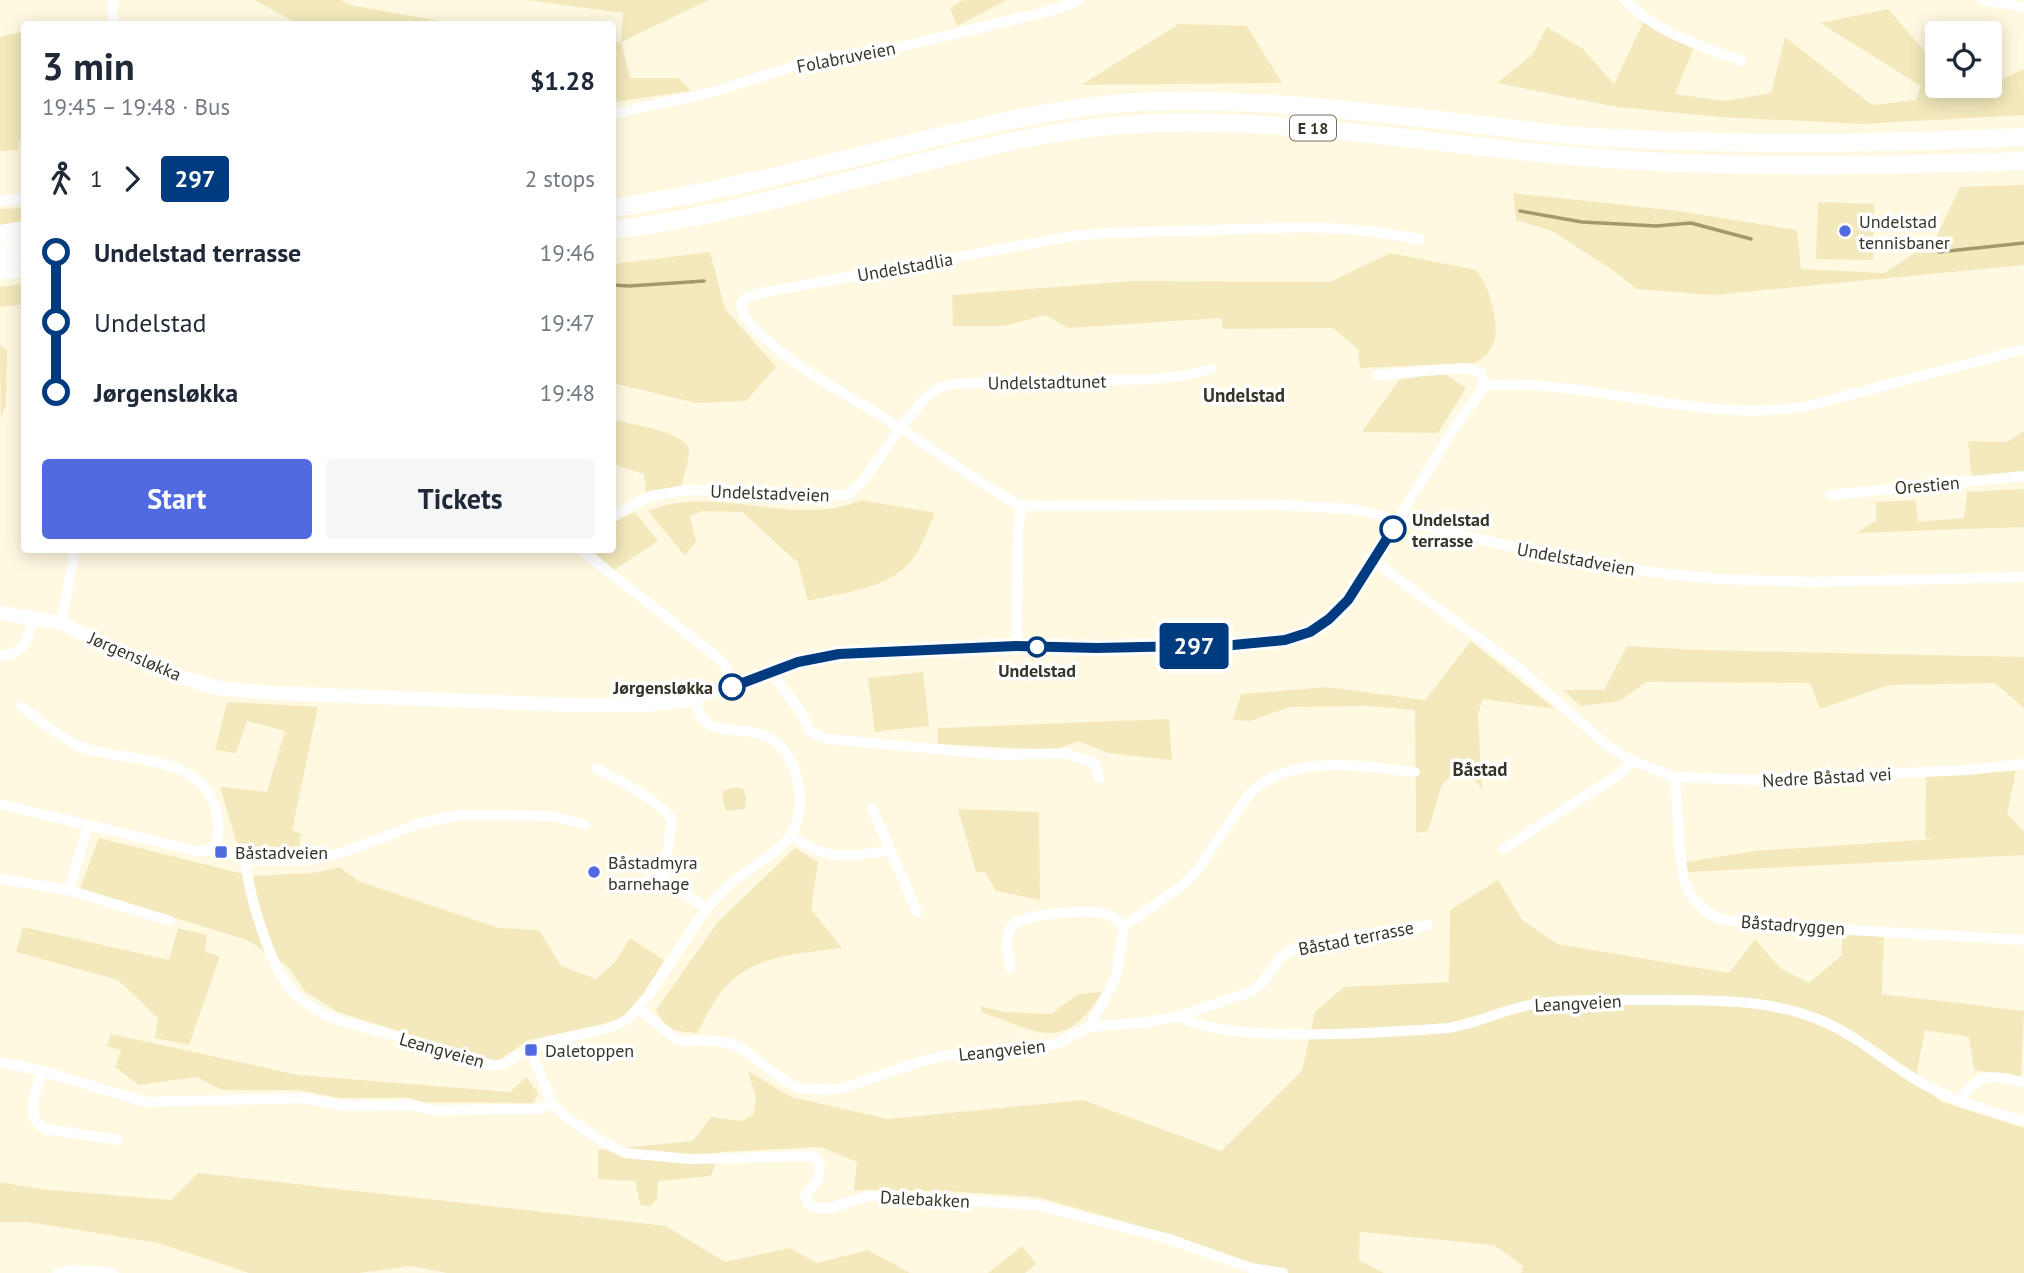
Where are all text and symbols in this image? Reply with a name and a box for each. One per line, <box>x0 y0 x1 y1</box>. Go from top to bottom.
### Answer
map controls <box>1925 21 2002 98</box>
button: locate <box>1925 21 2002 98</box>
street label: Folabruveien <box>795 36 897 78</box>
text: 3 min <box>42 41 135 90</box>
text: $1.28 <box>530 64 595 97</box>
text: 19:45 – 19:48 · Bus <box>42 92 230 121</box>
road number: E 18 <box>1290 116 1336 140</box>
icon: walk <box>42 160 80 198</box>
icon: forward <box>113 160 151 198</box>
text: 297 <box>175 163 215 194</box>
text: 1 <box>90 164 103 193</box>
text: 2 stops <box>525 164 595 193</box>
place label: Undelstad tennisbaner <box>1859 210 1950 254</box>
marker: Undelstad tennisbaner <box>1837 223 1853 239</box>
text: Undelstad terrasse <box>94 236 301 269</box>
text: 19:46 <box>540 238 595 267</box>
street label: Undelstadlia <box>855 247 955 287</box>
text: Undelstad <box>94 306 207 339</box>
text: 19:47 <box>540 308 595 337</box>
street label: Undelstadtunet <box>987 369 1107 395</box>
text: Jørgensløkka <box>94 376 238 409</box>
text: 19:48 <box>540 378 595 407</box>
district label: Undelstad <box>1203 383 1285 407</box>
button: Start <box>42 459 312 539</box>
button: Tickets <box>326 459 595 539</box>
street label: Orestien <box>1894 471 1960 499</box>
street label: Undelstadveien <box>710 479 830 507</box>
place label: Undelstad terrasse <box>1412 508 1490 552</box>
marker: Undelstad terrasse <box>1380 516 1406 542</box>
street label: Undelstadveien <box>1515 537 1637 581</box>
line badge: 297 <box>1154 623 1234 669</box>
street label: Jørgensløkka <box>84 626 185 686</box>
text: 297 <box>1174 630 1214 661</box>
marker: Undelstad <box>1027 637 1047 657</box>
place label: Undelstad <box>998 659 1076 682</box>
marker: Jørgensløkka <box>719 674 745 700</box>
place label: Jørgensløkka <box>612 676 713 699</box>
district label: Båstad <box>1453 757 1507 781</box>
street label: Nedre Båstad vei <box>1762 762 1892 792</box>
place label: Båstadveien <box>235 841 328 864</box>
marker: Båstadveien <box>213 844 229 860</box>
place label: Båstadmyra barnehage <box>608 851 698 895</box>
marker: Båstadmyra barnehage <box>586 864 602 880</box>
street label: Båstadryggen <box>1740 910 1846 940</box>
street label: Båstad terrasse <box>1296 916 1416 960</box>
street label: Leangveien <box>1534 989 1622 1017</box>
street label: Leangveien <box>397 1027 487 1073</box>
street label: Leangveien <box>957 1034 1047 1066</box>
place label: Daletoppen <box>545 1039 634 1062</box>
marker: Daletoppen <box>523 1042 539 1058</box>
street label: Dalebakken <box>880 1185 970 1213</box>

